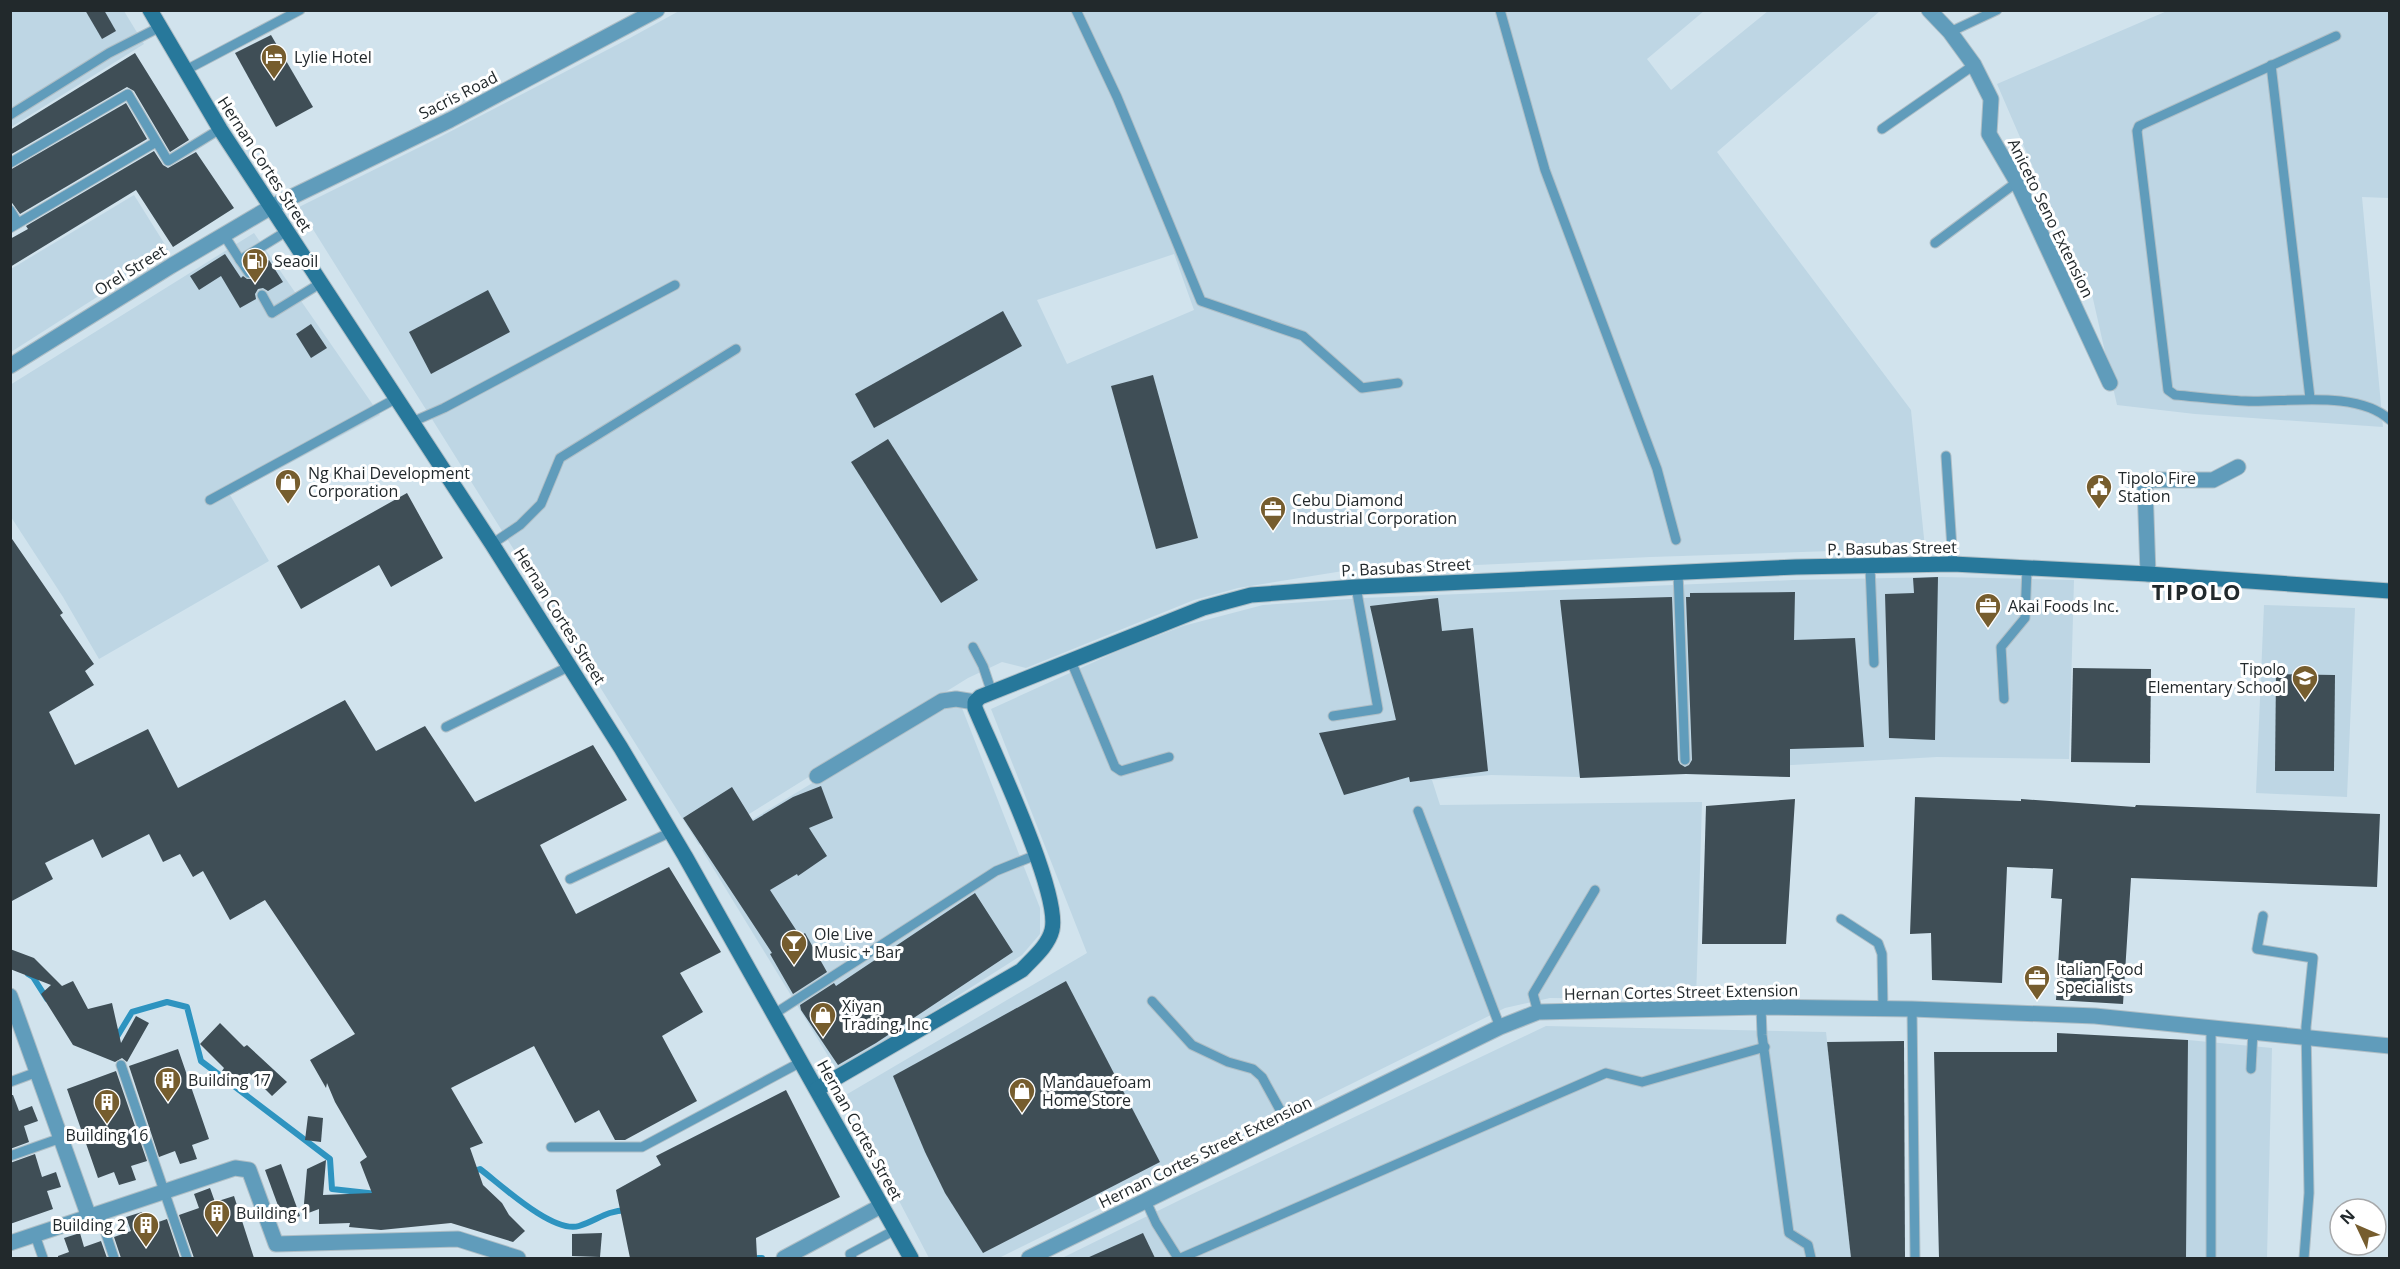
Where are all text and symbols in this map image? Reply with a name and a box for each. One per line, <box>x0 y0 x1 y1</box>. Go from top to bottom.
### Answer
hotel icon: Lylie Hotel <box>259 42 289 80</box>
place label: Lylie Hotel <box>294 46 372 68</box>
street label: Sacris Road <box>415 66 501 124</box>
street label: Hernan Cortes Street <box>213 92 317 236</box>
street label: Aniceto Seno Extension <box>2003 135 2099 301</box>
street label: Orel Street <box>90 239 170 301</box>
fuel station icon: Seaoil <box>240 246 270 284</box>
place label: Seaoil <box>274 250 318 272</box>
place label: Ng Khai Development Corporation <box>308 462 470 502</box>
shop icon: Ng Khai Development Corporation <box>273 467 303 505</box>
place label: Tipolo Fire Station <box>2118 467 2196 507</box>
public building icon: Tipolo Fire Station <box>2084 472 2114 510</box>
place label: Cebu Diamond Industrial Corporation <box>1292 489 1457 529</box>
office icon: Cebu Diamond Industrial Corporation <box>1258 494 1288 532</box>
street label: P. Basubas Street <box>1827 536 1957 560</box>
street label: Hernan Cortes Street <box>509 543 611 689</box>
street label: P. Basubas Street <box>1341 553 1472 581</box>
district label: TIPOLO <box>2152 576 2242 606</box>
office icon: Akai Foods Inc. <box>1973 591 2003 629</box>
place label: Akai Foods Inc. <box>2008 595 2119 617</box>
place label: Tipolo Elementary School <box>2148 658 2286 698</box>
school or university icon: Tipolo Elementary School <box>2290 663 2320 701</box>
place label: Ole Live Music + Bar <box>814 923 901 963</box>
bar icon: Ole Live Music + Bar <box>779 928 809 966</box>
place label: Italian Food Specialists <box>2056 958 2143 998</box>
office icon: Italian Food Specialists <box>2022 963 2052 1001</box>
street label: Hernan Cortes Street Extension <box>1564 979 1798 1005</box>
place label: Xiyan Trading, Inc <box>842 995 929 1035</box>
shop icon: Xiyan Trading, Inc <box>808 1000 838 1038</box>
street label: Hernan Cortes Street <box>812 1056 908 1204</box>
building icon: Building 17 <box>153 1065 183 1103</box>
place label: Building 17 <box>188 1069 271 1091</box>
place label: Mandauefoam Home Store <box>1042 1071 1151 1111</box>
shop icon: Mandauefoam Home Store <box>1007 1076 1037 1114</box>
building icon: Building 16 <box>92 1087 122 1125</box>
street label: Hernan Cortes Street Extension <box>1095 1091 1315 1213</box>
place label: Building 16 <box>65 1124 149 1146</box>
north arrow <box>2328 1197 2388 1257</box>
building icon: Building 1 <box>202 1198 232 1236</box>
place label: Building 1 <box>236 1202 310 1224</box>
text: N <box>2335 1204 2360 1229</box>
building icon: Building 2 <box>131 1210 161 1248</box>
place label: Building 2 <box>52 1214 126 1236</box>

